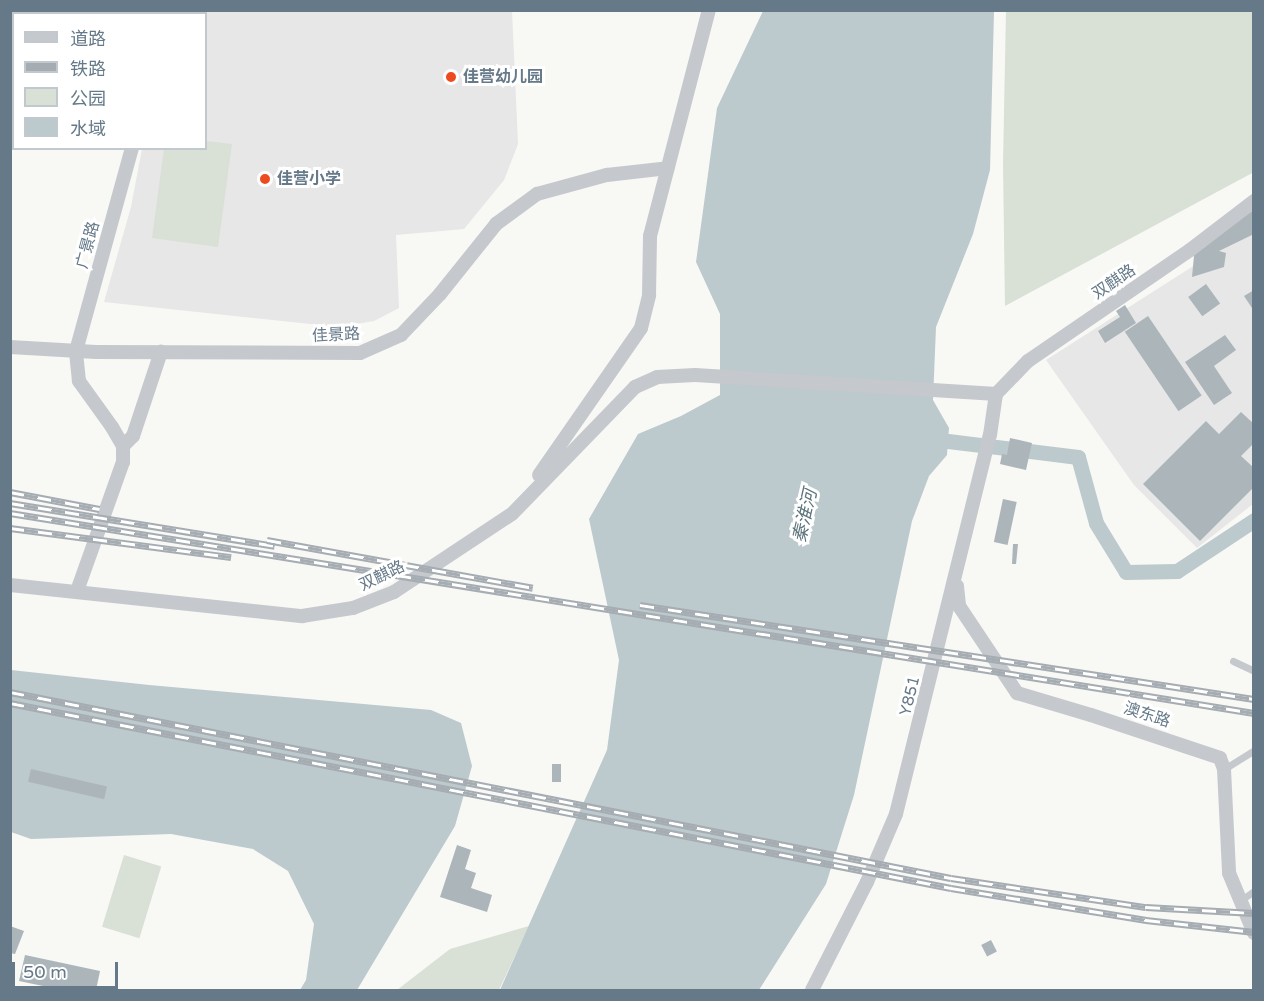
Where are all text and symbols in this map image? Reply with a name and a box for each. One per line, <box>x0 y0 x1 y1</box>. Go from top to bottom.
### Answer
legend <box>12 12 207 150</box>
text: 道路 <box>70 28 106 50</box>
text: 铁路 <box>70 58 106 80</box>
place label: 佳营幼儿园 <box>463 67 543 87</box>
marker: 佳营幼儿园 <box>444 70 458 84</box>
text: 公园 <box>70 88 106 110</box>
text: 水域 <box>70 118 106 140</box>
place label: 佳营小学 <box>277 169 341 189</box>
marker: 佳营小学 <box>258 172 272 186</box>
street label: 广景路 <box>73 219 103 271</box>
street label: 双麒路 <box>1089 261 1139 303</box>
street label: 佳景路 <box>312 324 360 346</box>
water label: 秦淮河 <box>788 487 822 545</box>
street label: 双麒路 <box>356 557 408 595</box>
street label: Y851 <box>896 674 924 718</box>
street label: 澳东路 <box>1121 698 1173 732</box>
scale bar <box>15 950 122 988</box>
text: 50 m <box>23 961 67 983</box>

